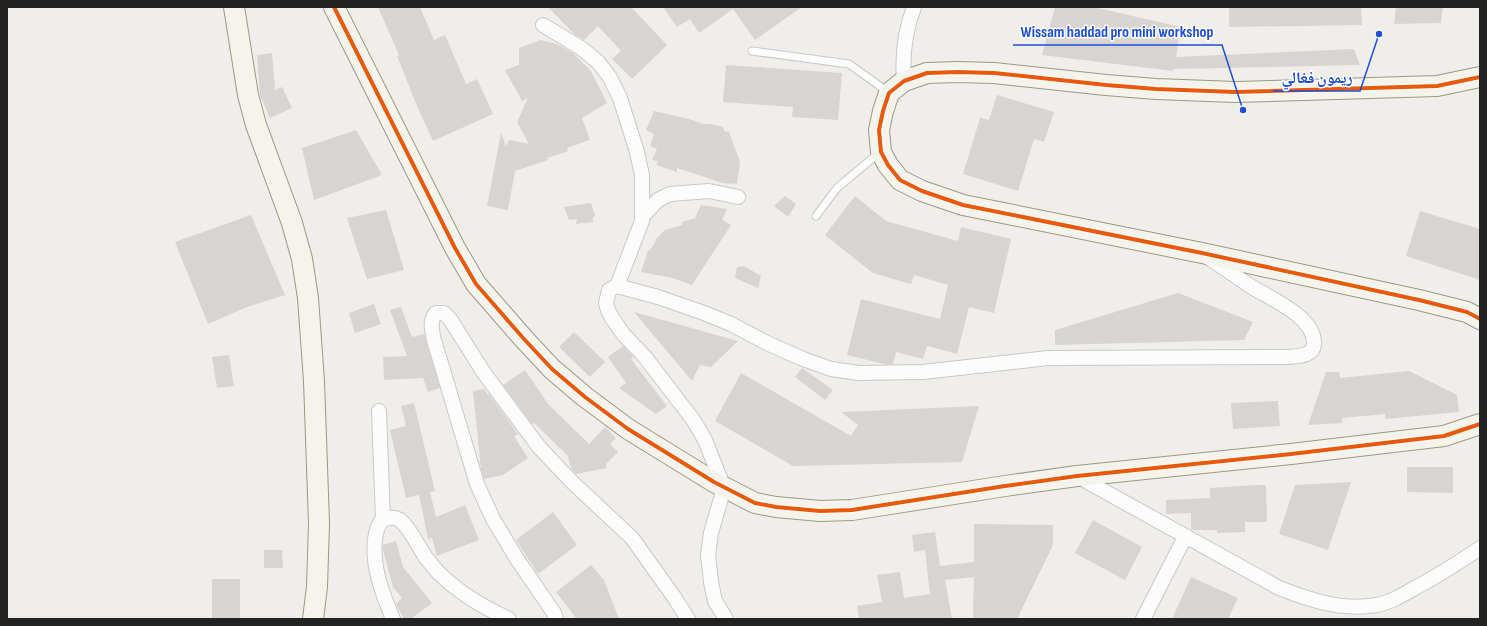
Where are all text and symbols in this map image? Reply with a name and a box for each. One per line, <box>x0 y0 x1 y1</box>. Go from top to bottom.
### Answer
callout: Wissam haddad pro mini workshop <box>1013 17 1222 45</box>
text: Wissam haddad pro mini workshop <box>1021 23 1214 42</box>
callout: ريمون فغالي <box>1273 63 1360 91</box>
text: ريمون فغالي <box>1281 69 1353 90</box>

